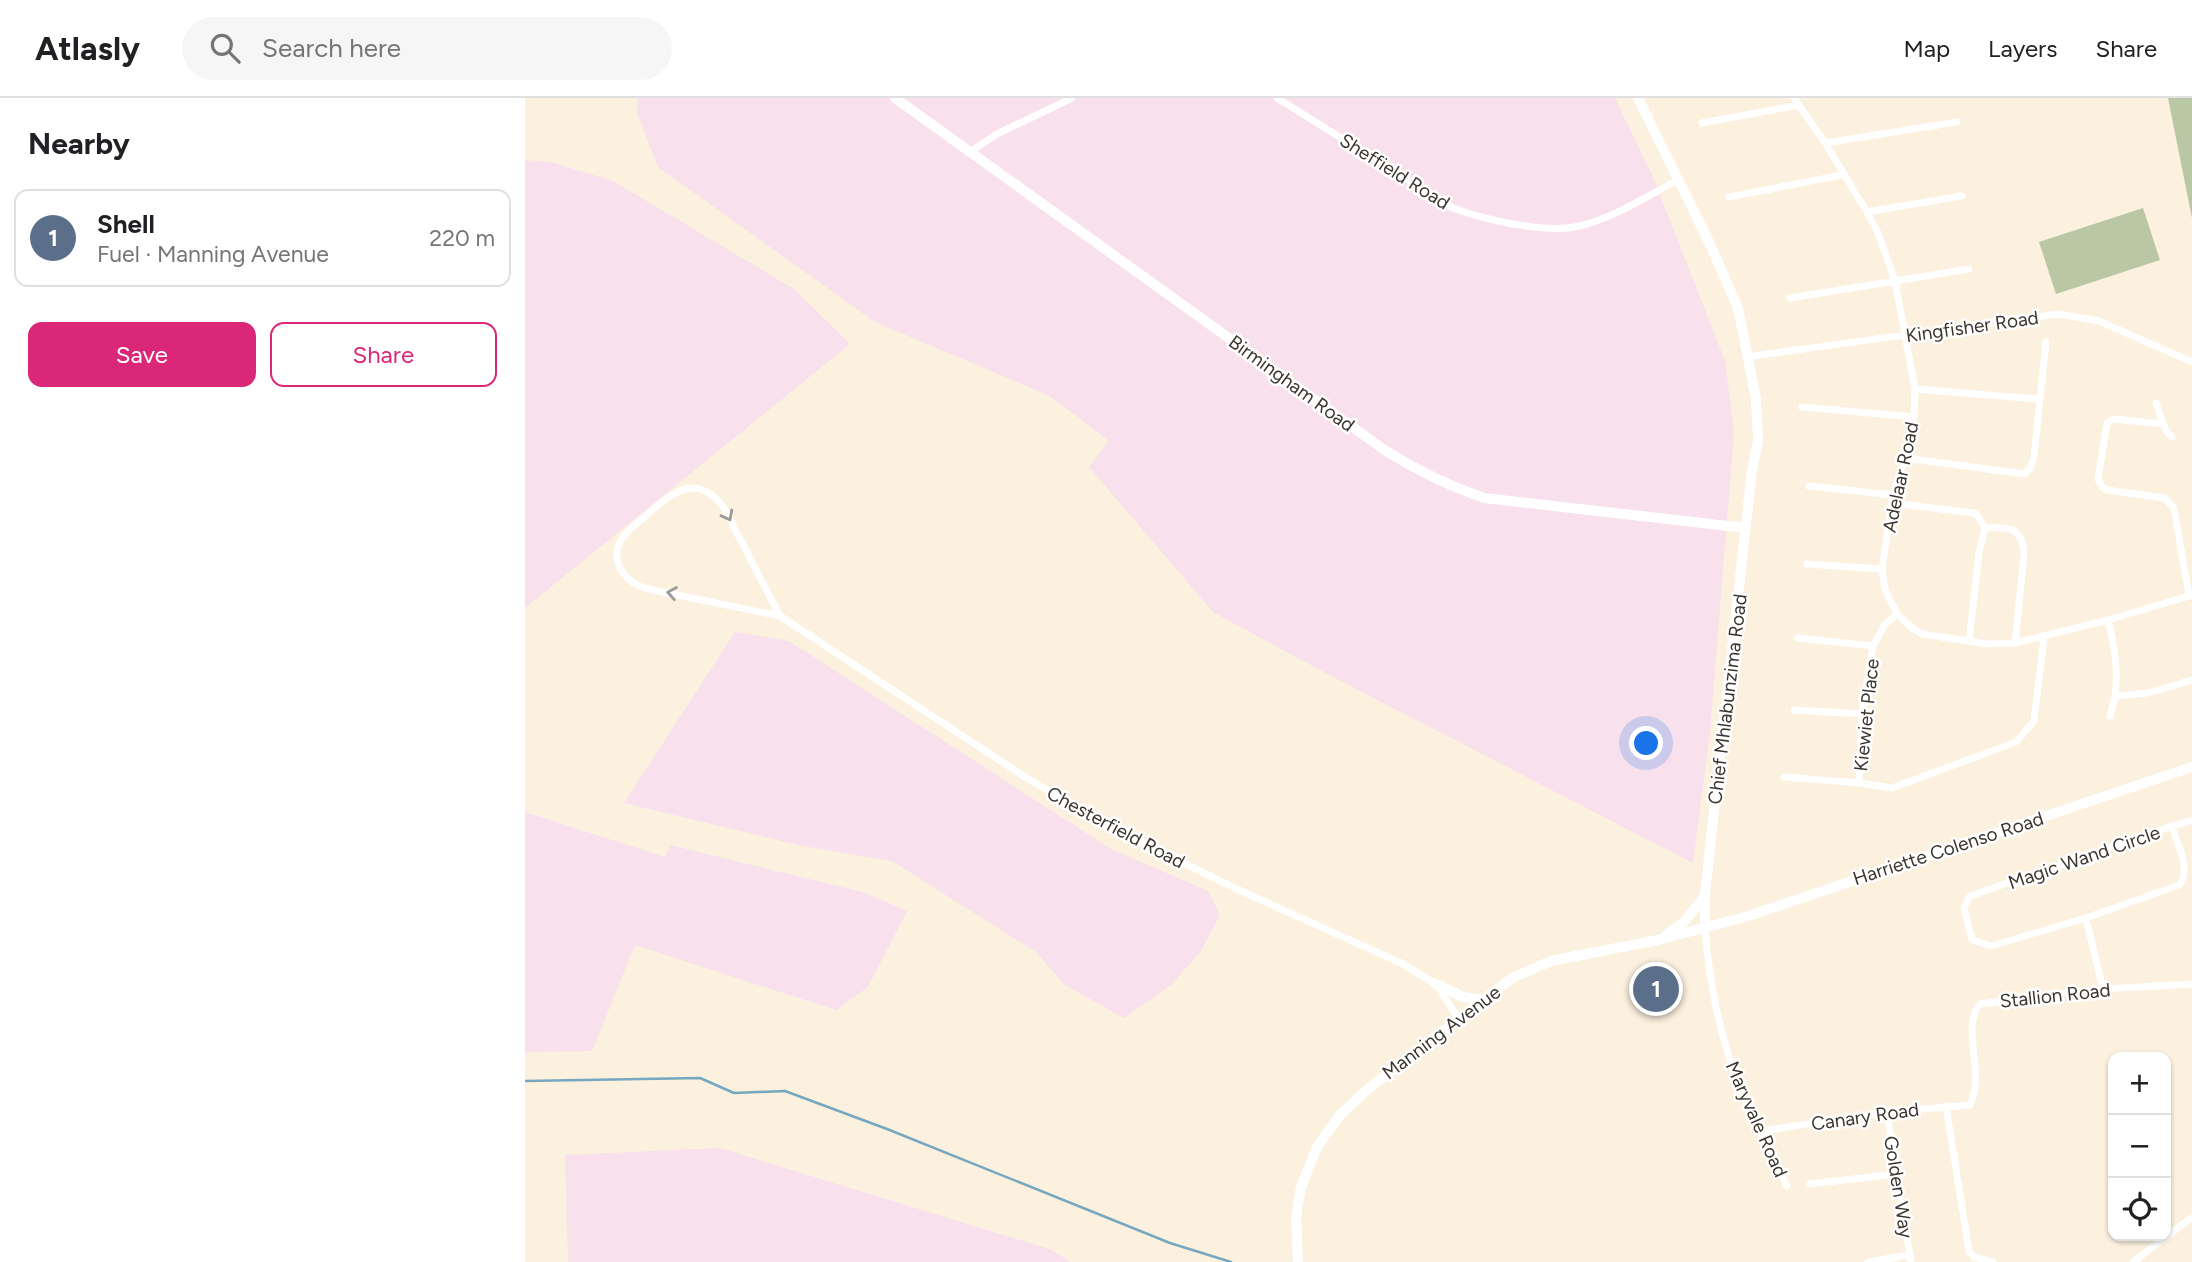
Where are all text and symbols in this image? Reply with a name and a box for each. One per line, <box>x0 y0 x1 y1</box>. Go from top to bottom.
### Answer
search box <box>182 17 672 80</box>
text: Atlasly <box>35 29 140 68</box>
icon: search <box>206 29 244 67</box>
text: Search here <box>262 32 401 64</box>
text: Map <box>1903 34 1950 63</box>
text: Layers <box>1988 34 2057 63</box>
text: Share <box>2095 34 2157 63</box>
text: Nearby <box>28 125 130 162</box>
street label: Sheffield Road <box>1336 128 1454 214</box>
text: Shell <box>97 208 155 240</box>
text: 1 <box>48 224 58 252</box>
text: 220 m <box>429 224 495 252</box>
text: Fuel · Manning Avenue <box>97 240 329 268</box>
street label: Kingfisher Road <box>1904 306 2040 347</box>
button: Save <box>28 322 256 387</box>
button: Share <box>270 322 497 387</box>
street label: Birmingham Road <box>1224 330 1359 437</box>
street label: Adelaar Road <box>1878 420 1923 535</box>
one-way arrow <box>719 509 733 521</box>
one-way arrow <box>666 586 677 601</box>
street label: Chief Mhlabunzima Road <box>1703 593 1752 806</box>
street label: Kiewiet Place <box>1849 658 1884 773</box>
your location <box>1629 726 1663 760</box>
street label: Chesterfield Road <box>1043 781 1189 874</box>
street label: Harriette Colenso Road <box>1850 807 2046 890</box>
street label: Magic Wand Circle <box>2005 821 2163 894</box>
pin: 1 <box>1633 963 1679 1015</box>
street label: Stallion Road <box>1998 978 2112 1013</box>
street label: Manning Avenue <box>1378 980 1505 1084</box>
map controls <box>2108 1052 2171 1241</box>
button: + <box>2108 1052 2171 1115</box>
street label: Maryvale Road <box>1721 1058 1792 1181</box>
street label: Canary Road <box>1810 1098 1920 1135</box>
button: − <box>2108 1115 2171 1178</box>
street label: Golden Way <box>1879 1134 1918 1240</box>
button: locate <box>2108 1178 2171 1241</box>

